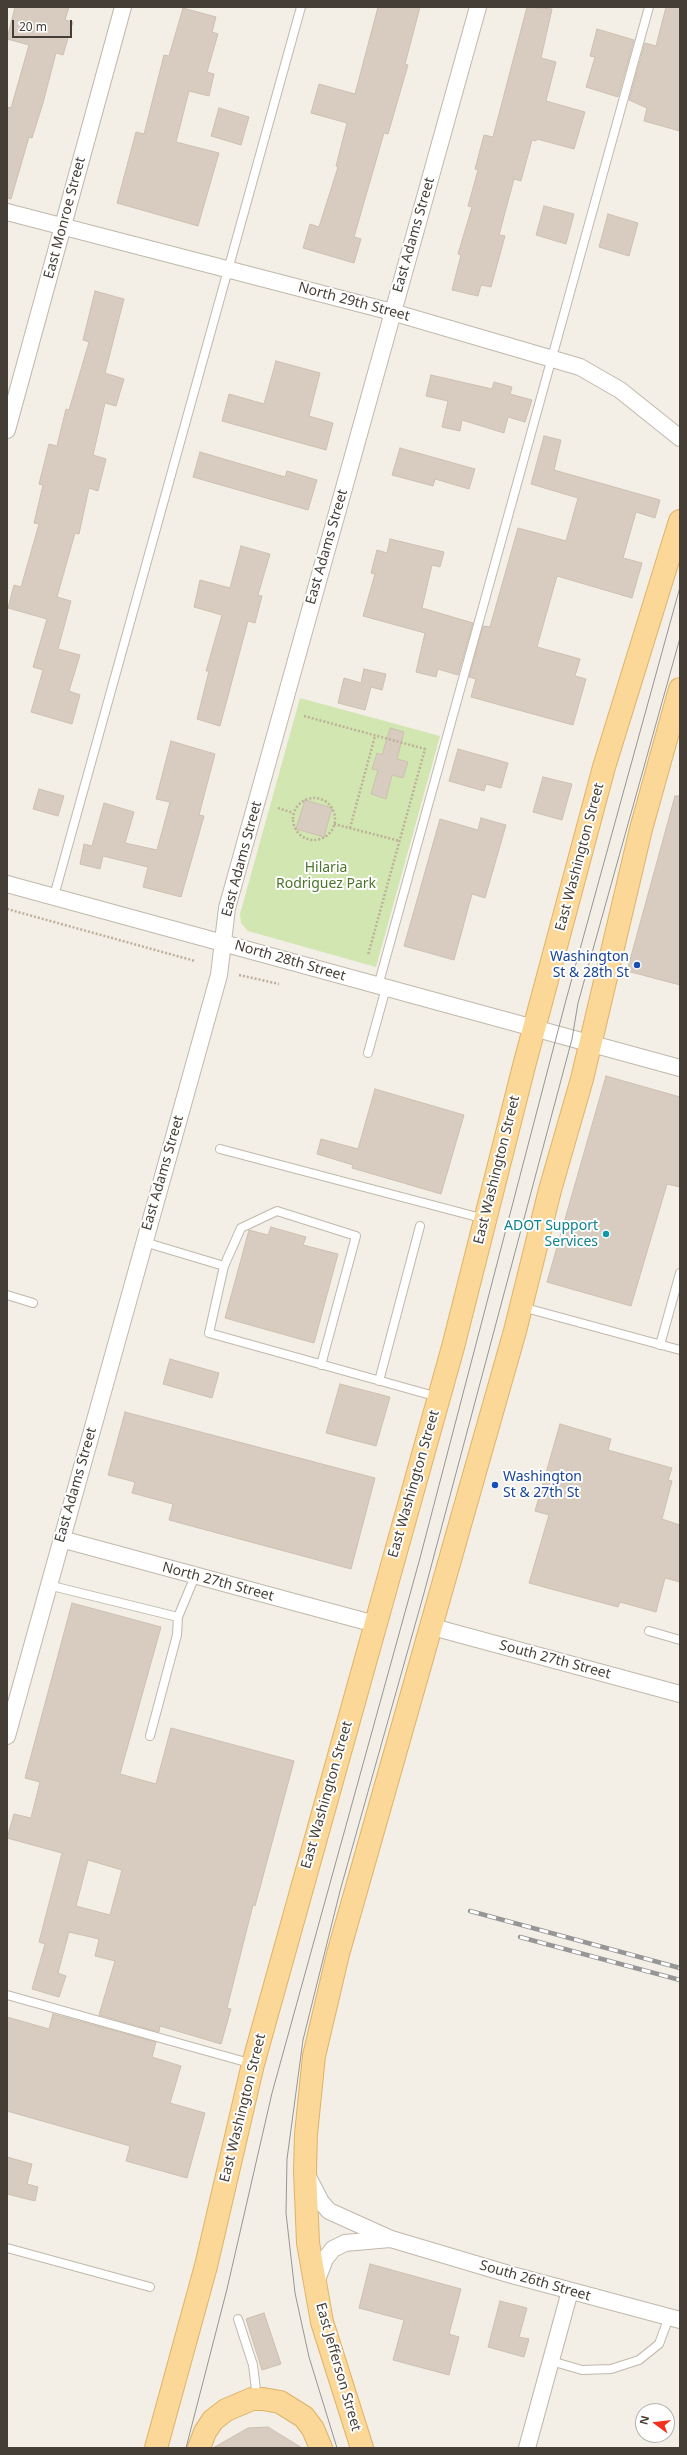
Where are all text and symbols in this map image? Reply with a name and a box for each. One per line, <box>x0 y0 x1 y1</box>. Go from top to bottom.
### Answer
scale bar <box>14 12 74 38</box>
text: 20 m <box>19 18 47 35</box>
street label: East Monroe Street <box>41 155 89 281</box>
street label: East Adams Street <box>390 176 438 294</box>
street label: North 29th Street <box>296 279 412 325</box>
street label: East Adams Street <box>303 488 351 606</box>
street label: East Washington Street <box>552 781 608 933</box>
street label: East Adams Street <box>218 799 266 919</box>
park label: Hilaria Rodriguez Park <box>276 860 376 892</box>
street label: North 28th Street <box>233 937 347 985</box>
place label: Washington St & 28th St <box>550 949 629 982</box>
marker: Washington St & 28th St <box>632 960 642 970</box>
street label: East Washington Street <box>470 1094 524 1246</box>
street label: East Adams Street <box>139 1114 187 1232</box>
place label: ADOT Support Services <box>504 1218 598 1250</box>
marker: ADOT Support Services <box>601 1229 611 1239</box>
street label: East Washington Street <box>385 1408 443 1560</box>
street label: East Adams Street <box>52 1426 100 1544</box>
place label: Washington St & 27th St <box>503 1469 582 1502</box>
marker: Washington St & 27th St <box>490 1480 500 1490</box>
street label: North 27th Street <box>160 1559 276 1605</box>
street label: South 27th Street <box>497 1637 613 1683</box>
street label: East Washington Street <box>298 1719 356 1871</box>
street label: East Washington Street <box>216 2032 270 2184</box>
street label: South 26th Street <box>478 2257 592 2305</box>
street label: East Jefferson Street <box>312 2301 364 2433</box>
north arrow <box>635 2403 675 2443</box>
text: N <box>635 2414 652 2426</box>

